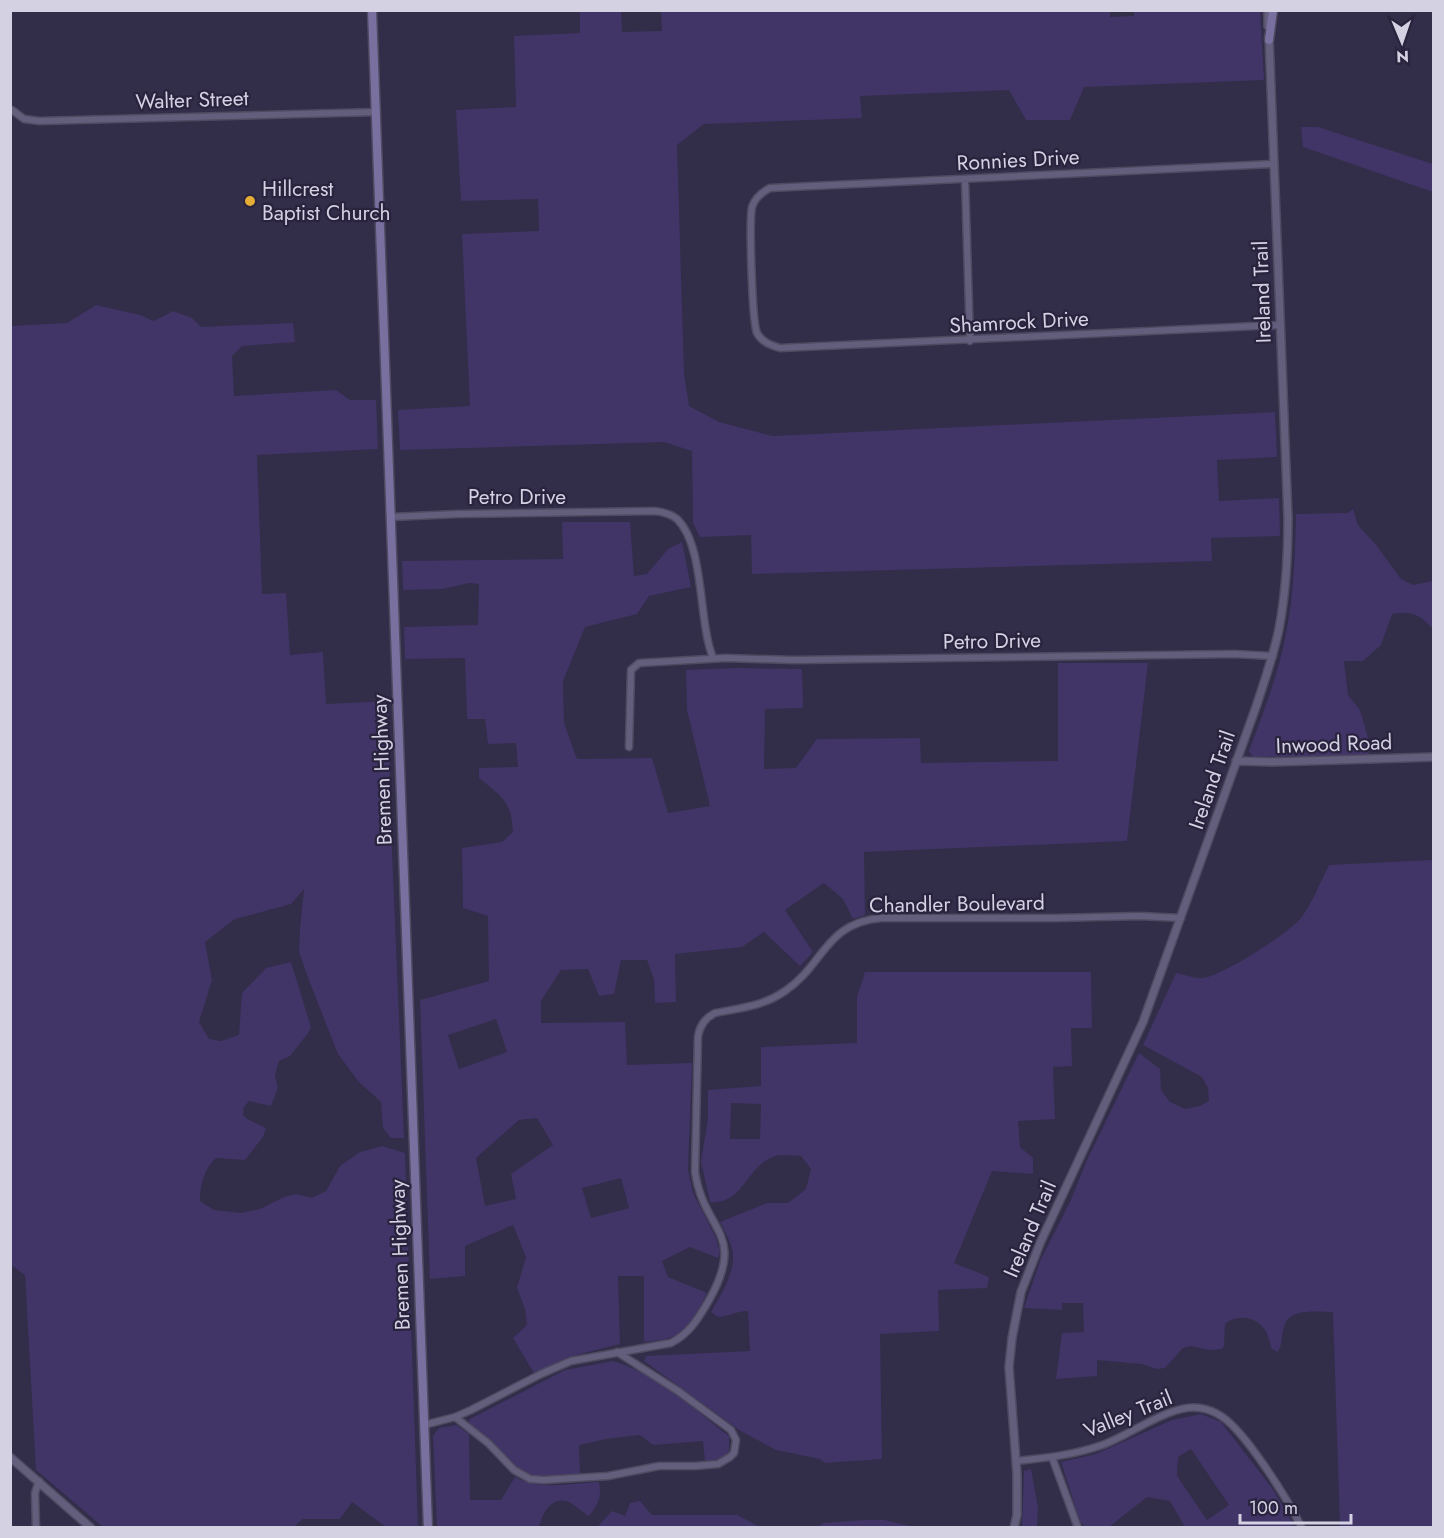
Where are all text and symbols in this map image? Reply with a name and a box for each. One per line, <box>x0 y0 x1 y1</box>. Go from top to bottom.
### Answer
north arrow <box>1372 12 1432 72</box>
text: N <box>1396 45 1409 68</box>
street label: Walter Street <box>135 83 249 117</box>
street label: Ronnies Drive <box>956 142 1080 178</box>
place label: Hillcrest Baptist Church <box>262 174 390 228</box>
marker: Hillcrest Baptist Church <box>243 194 257 208</box>
street label: Ireland Trail <box>1245 240 1279 344</box>
street label: Shamrock Drive <box>948 303 1090 341</box>
street label: Petro Drive <box>468 482 566 512</box>
street label: Petro Drive <box>943 625 1041 657</box>
street label: Bremen Highway <box>364 693 400 846</box>
street label: Ireland Trail <box>1181 727 1243 833</box>
street label: Inwood Road <box>1275 727 1393 761</box>
street label: Chandler Boulevard <box>869 887 1045 921</box>
street label: Ireland Trail <box>996 1176 1064 1282</box>
street label: Bremen Highway <box>382 1178 418 1331</box>
street label: Valley Trail <box>1079 1383 1177 1445</box>
scale bar <box>1240 1487 1351 1525</box>
text: 100 m <box>1249 1495 1298 1521</box>

